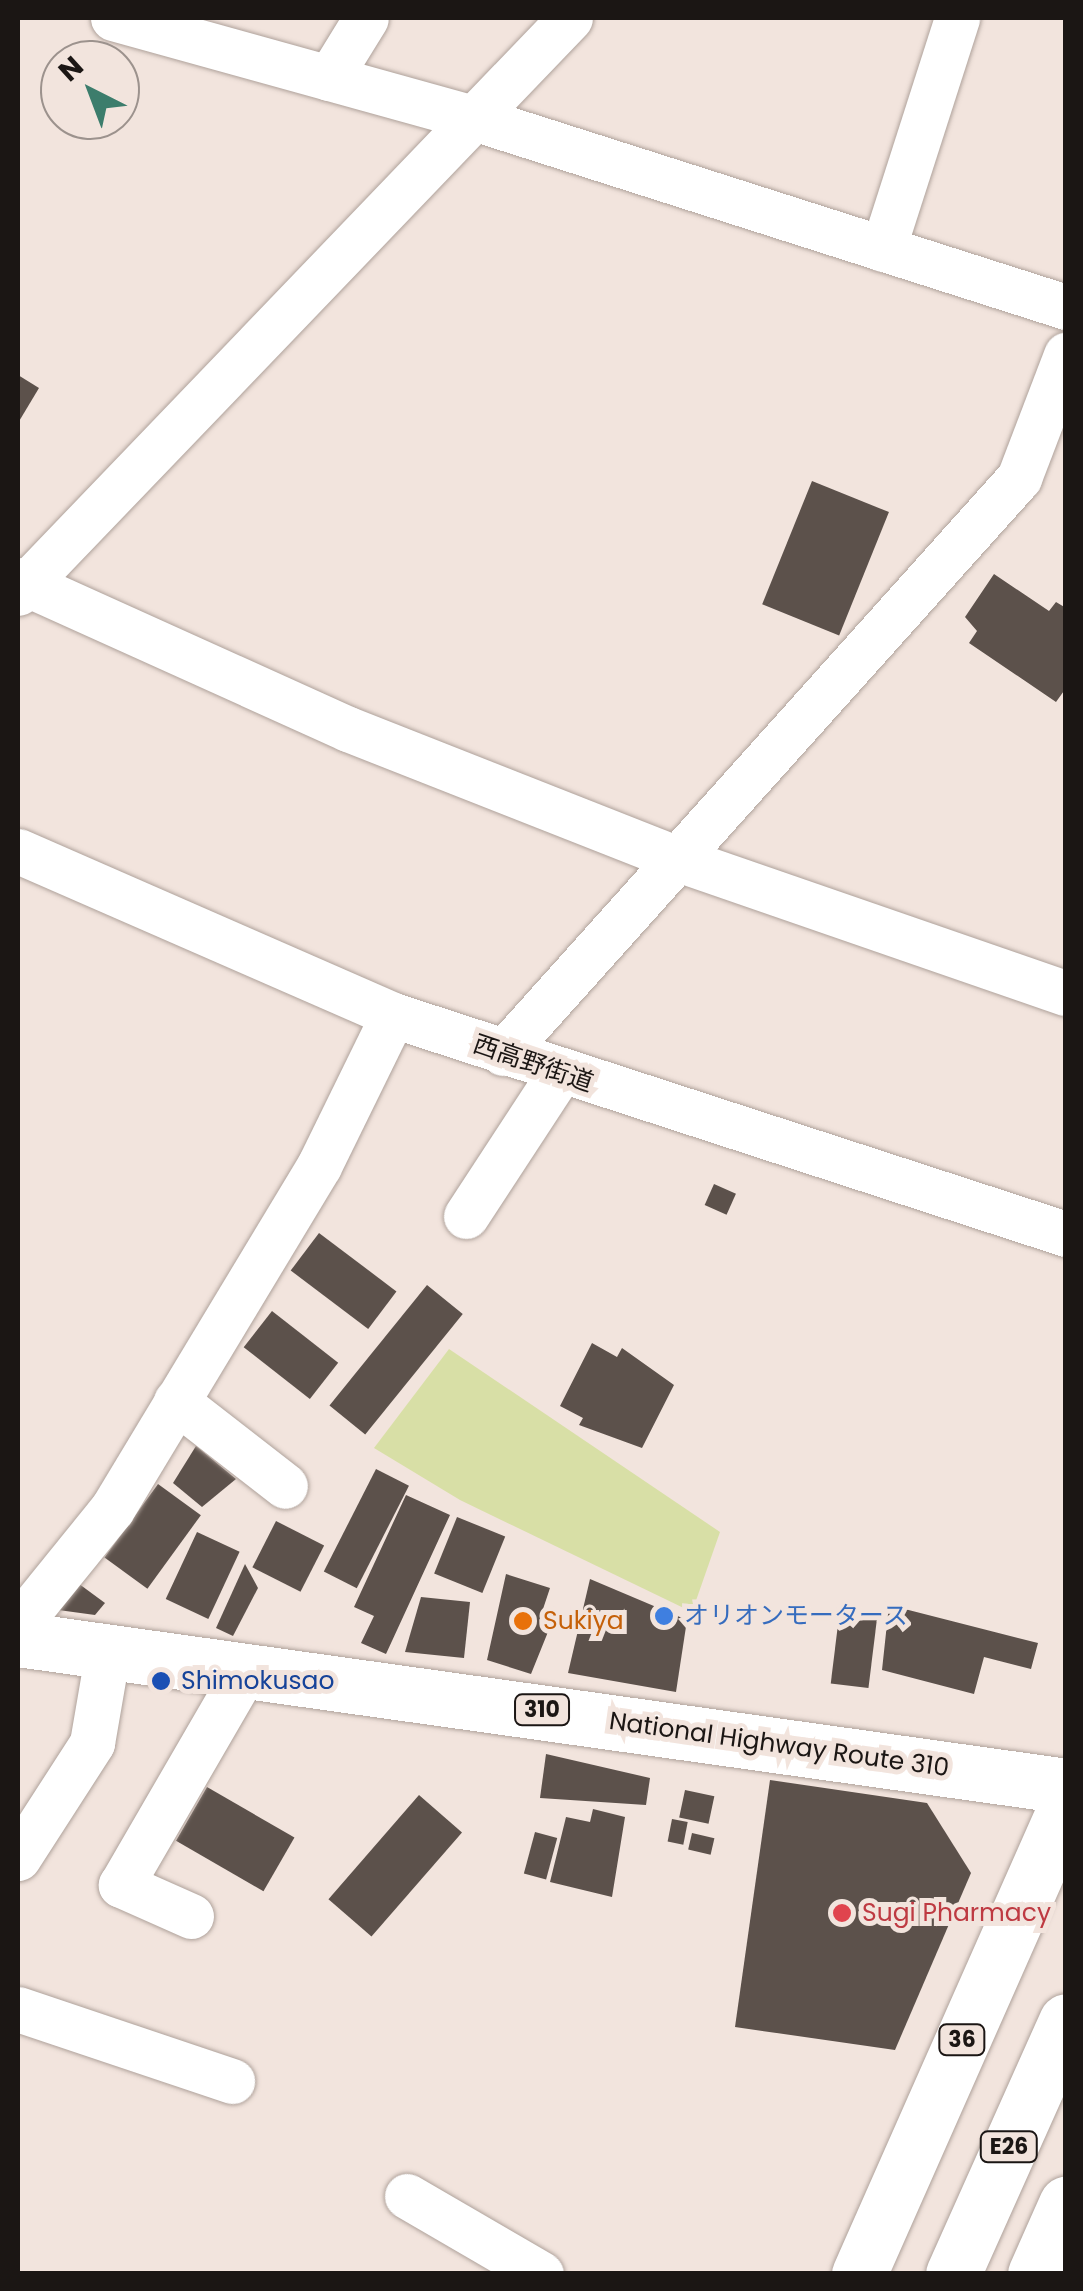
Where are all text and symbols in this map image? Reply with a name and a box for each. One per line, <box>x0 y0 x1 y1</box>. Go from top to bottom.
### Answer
north arrow <box>40 40 140 140</box>
text: N <box>50 47 92 90</box>
street label: 西高野街道 <box>469 1029 597 1099</box>
place label: オリオンモータース <box>684 1601 909 1631</box>
marker: オリオンモータース <box>653 1605 675 1627</box>
place label: Sukiya <box>543 1606 624 1636</box>
marker: Sukiya <box>512 1610 534 1632</box>
place label: Shimokusao <box>181 1666 334 1696</box>
marker: Shimokusao <box>150 1670 172 1692</box>
road number: 310 <box>512 1693 572 1727</box>
street label: National Highway Route 310 <box>607 1706 951 1784</box>
place label: Sugi Pharmacy <box>862 1898 1051 1928</box>
marker: Sugi Pharmacy <box>831 1902 853 1924</box>
road number: 36 <box>937 2023 987 2057</box>
road number: E26 <box>979 2130 1039 2164</box>

